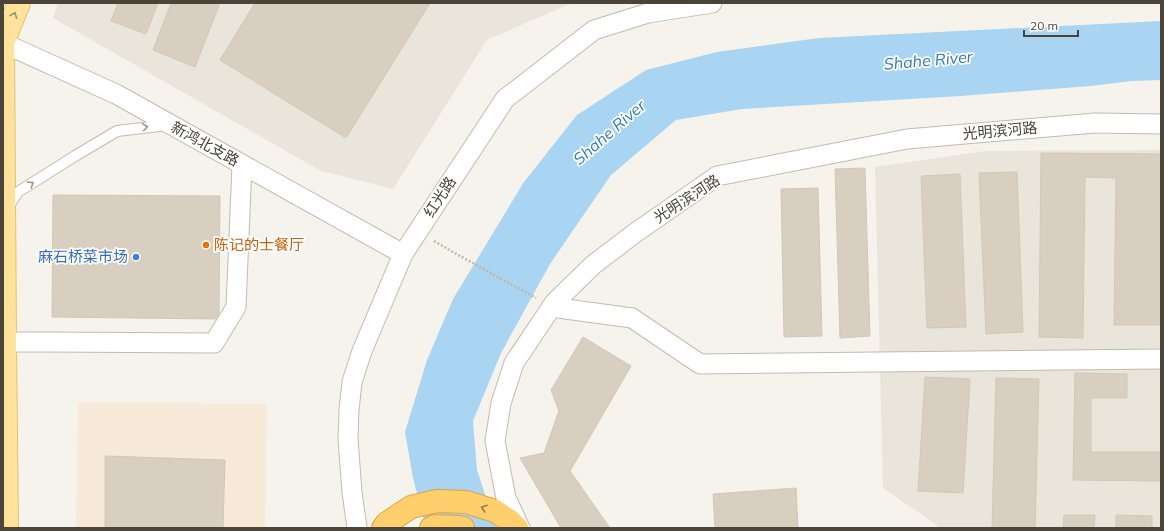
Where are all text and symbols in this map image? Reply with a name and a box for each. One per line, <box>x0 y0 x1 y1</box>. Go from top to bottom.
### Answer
one-way arrow <box>10 12 18 19</box>
scale bar <box>1024 12 1078 38</box>
text: 20 m <box>1030 18 1058 33</box>
water label: Shahe River <box>883 46 974 74</box>
water label: Shahe River <box>569 94 650 169</box>
street label: 新鸿北支路 <box>168 117 243 170</box>
street label: 光明滨河路 <box>962 118 1038 143</box>
one-way arrow <box>142 123 148 132</box>
street label: 光明滨河路 <box>650 170 723 227</box>
street label: 红光路 <box>419 173 460 221</box>
one-way arrow <box>27 182 34 189</box>
place label: 陈记的士餐厅 <box>214 235 304 254</box>
marker: 陈记的士餐厅 <box>201 240 211 250</box>
place label: 麻石桥菜市场 <box>38 247 128 266</box>
marker: 麻石桥菜市场 <box>131 252 141 262</box>
one-way arrow <box>481 504 488 513</box>

